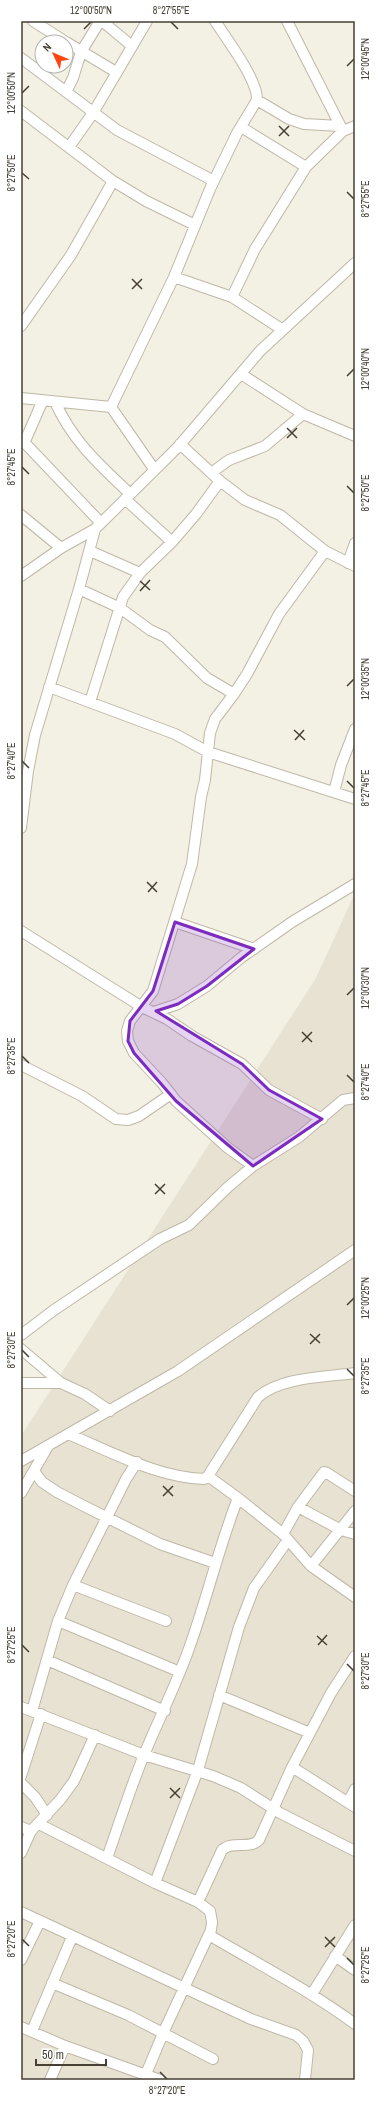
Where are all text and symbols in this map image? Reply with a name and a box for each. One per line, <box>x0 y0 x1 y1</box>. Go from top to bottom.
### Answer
text: 12°00'50"N <box>70 4 112 17</box>
text: 8°27'55"E <box>153 4 189 17</box>
north arrow <box>34 34 74 74</box>
text: 12°00'45"N <box>359 38 372 80</box>
text: N <box>40 40 54 54</box>
text: 12°00'50"N <box>5 72 18 114</box>
text: 8°27'50"E <box>5 155 18 191</box>
text: 8°27'55"E <box>359 181 372 217</box>
text: 12°00'40"N <box>359 348 372 390</box>
text: 8°27'45"E <box>5 449 18 485</box>
text: 8°27'50"E <box>359 475 372 511</box>
text: 12°00'35"N <box>359 658 372 700</box>
text: 8°27'40"E <box>5 743 18 779</box>
text: 8°27'45"E <box>359 770 372 806</box>
text: 12°00'30"N <box>359 967 372 1009</box>
text: 8°27'35"E <box>5 1038 18 1074</box>
text: 8°27'40"E <box>359 1064 372 1100</box>
text: 12°00'25"N <box>359 1277 372 1319</box>
text: 8°27'30"E <box>5 1332 18 1368</box>
text: 8°27'35"E <box>359 1358 372 1394</box>
text: 8°27'25"E <box>5 1627 18 1663</box>
text: 8°27'30"E <box>359 1653 372 1689</box>
text: 8°27'20"E <box>5 1921 18 1957</box>
text: 8°27'25"E <box>359 1947 372 1983</box>
scale bar <box>36 2041 106 2067</box>
text: 50 m <box>42 2047 64 2063</box>
text: 8°27'20"E <box>149 2084 185 2097</box>

